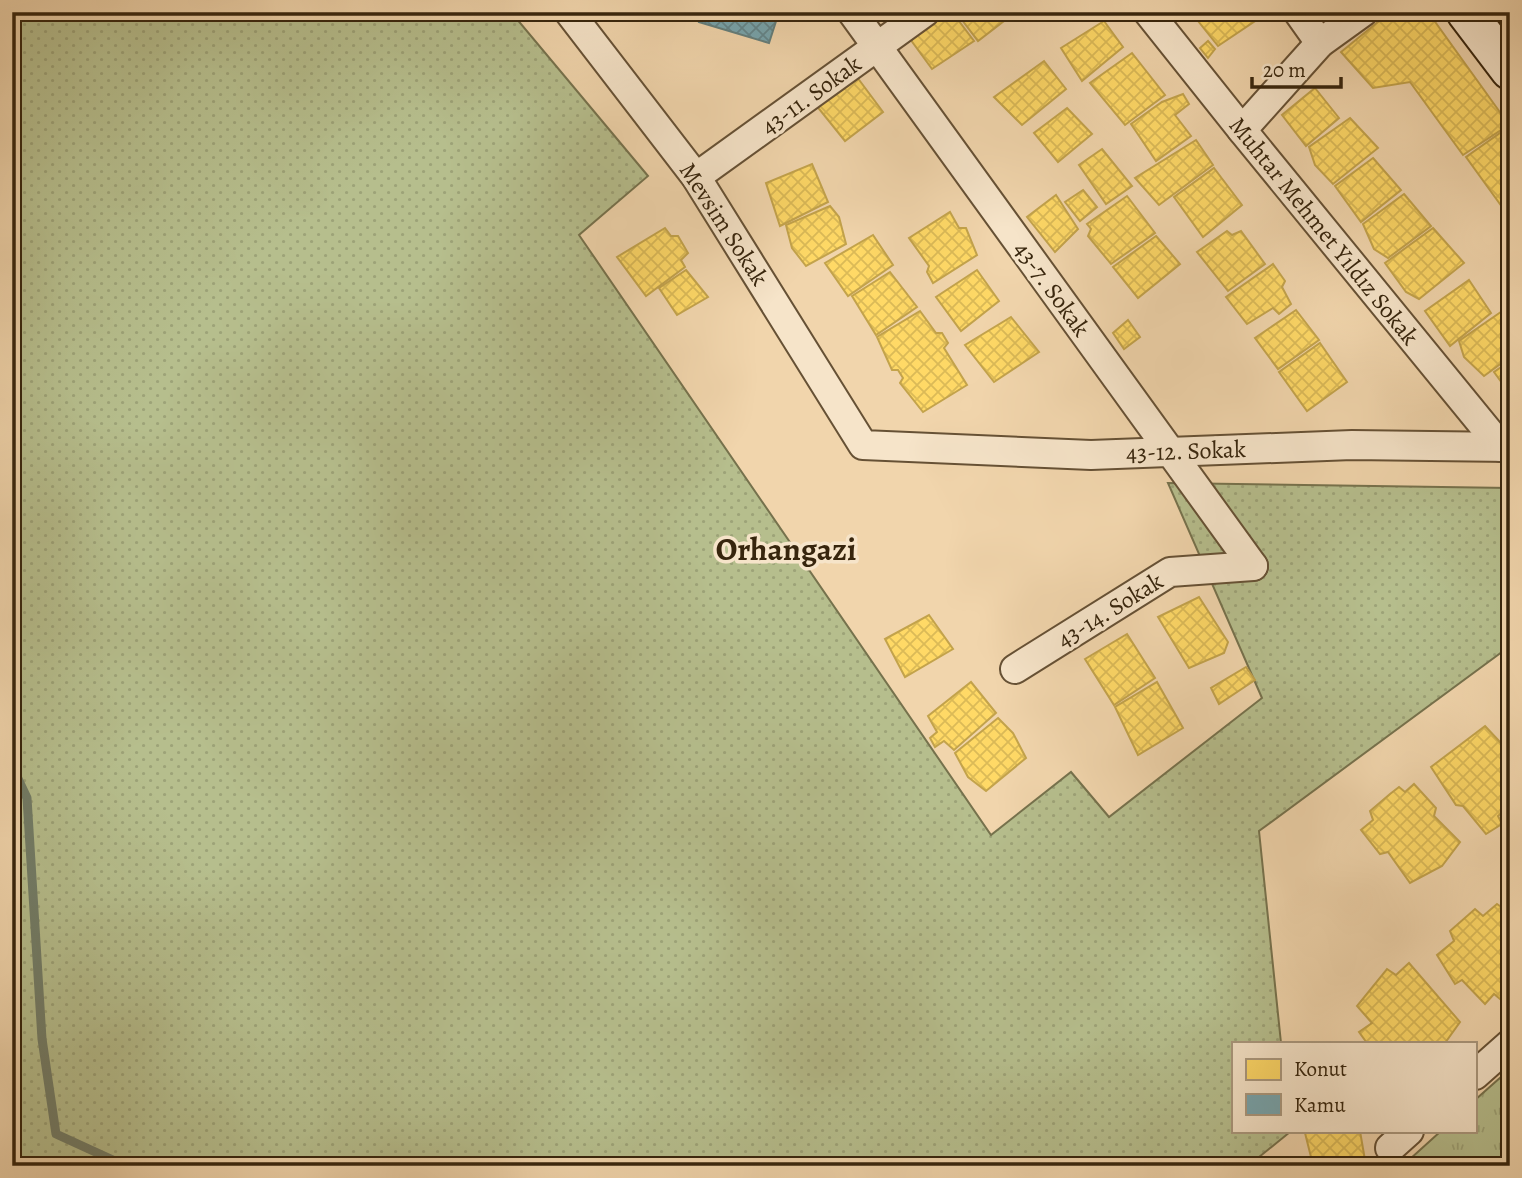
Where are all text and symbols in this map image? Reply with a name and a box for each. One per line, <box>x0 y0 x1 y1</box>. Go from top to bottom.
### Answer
scale bar <box>1252 46 1342 90</box>
street label: 43-11. Sokak <box>754 48 868 142</box>
text: 20 m <box>1263 56 1306 84</box>
street label: Muhtar Mehmet Yıldız Sokak <box>1222 110 1426 352</box>
street label: Mevsim Sokak <box>672 156 776 292</box>
street label: 43-7. Sokak <box>1007 235 1097 343</box>
street label: 43-12. Sokak <box>1126 433 1247 469</box>
district label: Orhangazi <box>716 527 856 571</box>
street label: 43-14. Sokak <box>1051 565 1169 655</box>
legend <box>1232 1042 1476 1132</box>
text: Konut <box>1294 1055 1347 1083</box>
text: Kamu <box>1294 1091 1346 1119</box>

